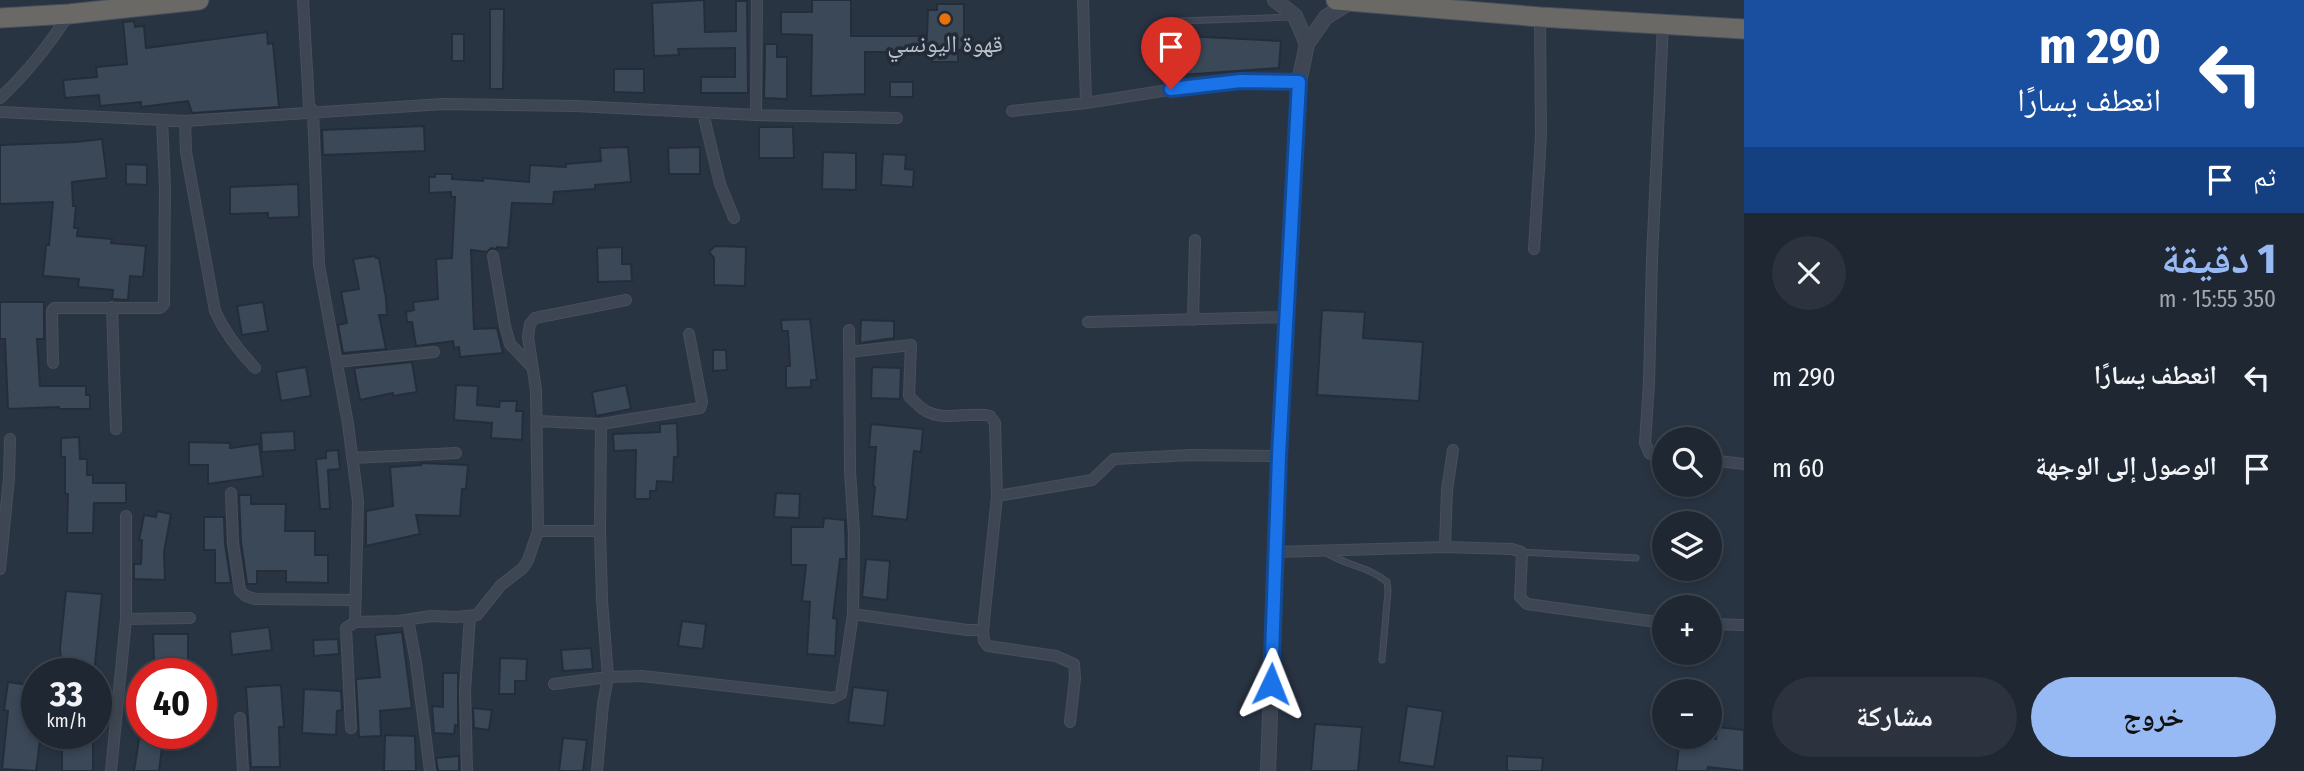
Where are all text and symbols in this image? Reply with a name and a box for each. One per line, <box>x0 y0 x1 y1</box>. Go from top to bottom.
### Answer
marker: قهوة اليونسي <box>937 11 953 27</box>
pin <box>1141 17 1201 89</box>
text: 290 m <box>2039 17 2161 76</box>
icon: arrive <box>1152 28 1190 66</box>
icon: left <box>2185 28 2276 119</box>
place label: قهوة اليونسي <box>887 30 1003 63</box>
text: انعطف يسارًا <box>2017 81 2161 119</box>
icon: arrive <box>2201 161 2239 199</box>
text: ثم <box>2253 162 2276 193</box>
text: 1 دقيقة <box>2161 234 2276 284</box>
button: close <box>1772 236 1846 310</box>
text: 350 m · 15:55 <box>2159 285 2276 313</box>
icon: left <box>2238 359 2276 397</box>
text: انعطف يسارًا <box>2094 360 2217 391</box>
text: 290 m <box>1772 362 1836 393</box>
map controls <box>1652 427 1722 749</box>
button: search <box>1652 427 1722 497</box>
icon: arrive <box>2238 450 2276 488</box>
text: الوصول إلى الوجهة <box>2035 451 2217 482</box>
text: 60 m <box>1772 453 1825 484</box>
button: layers <box>1652 511 1722 581</box>
button: + <box>1652 595 1722 665</box>
position arrow <box>1234 647 1308 721</box>
speed limit sign: 40 <box>126 658 217 749</box>
text: 33 <box>50 673 83 715</box>
button: مشاركة <box>1772 677 2017 757</box>
button: خروج <box>2031 677 2276 757</box>
button: − <box>1652 679 1722 749</box>
text: km/h <box>46 710 87 732</box>

